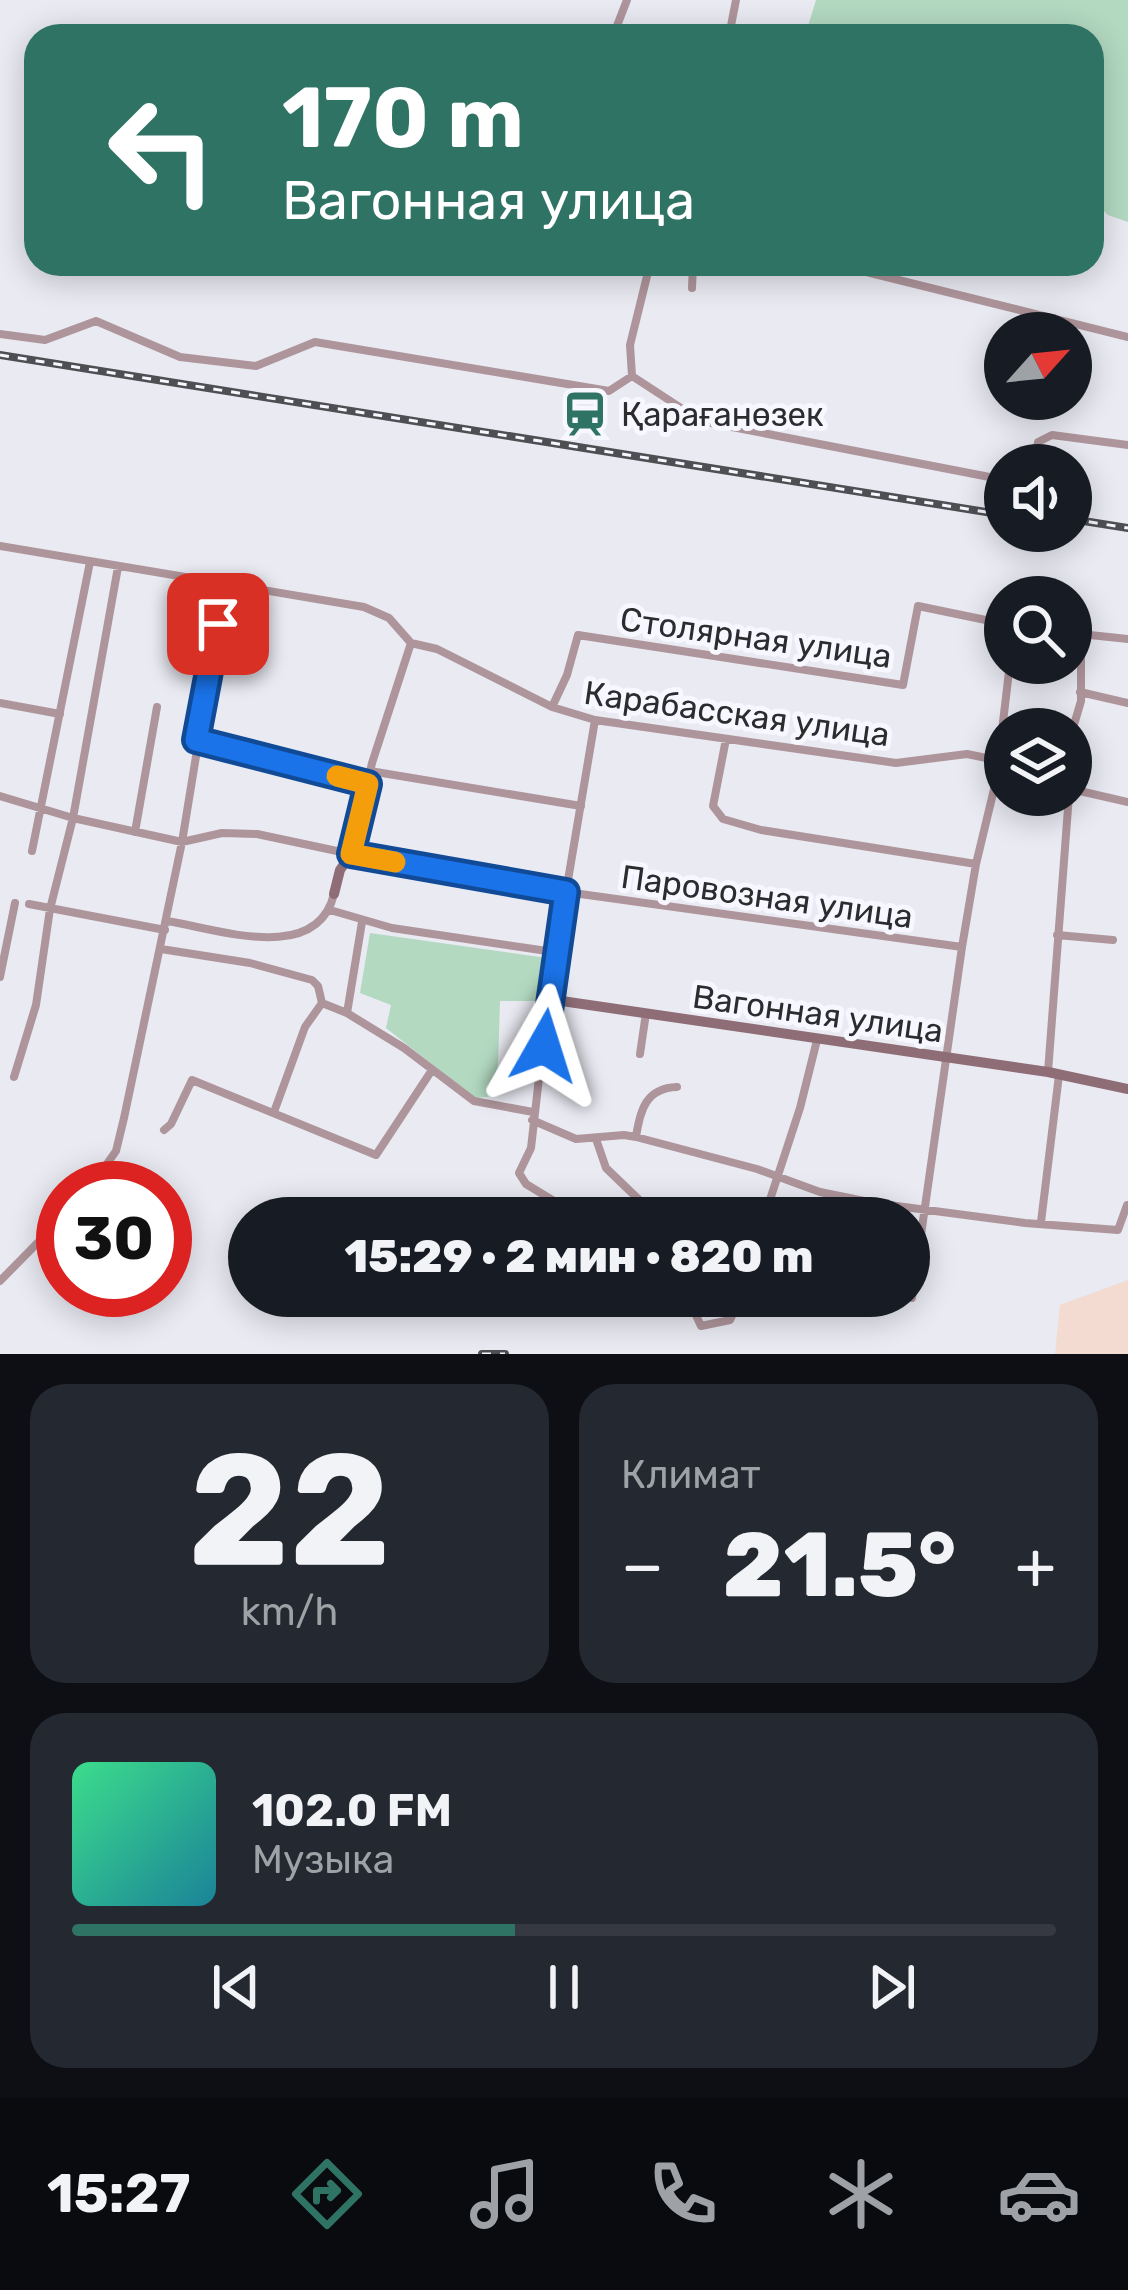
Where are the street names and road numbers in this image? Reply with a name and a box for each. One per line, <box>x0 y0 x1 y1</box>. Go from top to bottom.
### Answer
street label: Столярная улица <box>618 599 894 676</box>
street label: Карабасская улица <box>582 673 892 754</box>
street label: Паровозная улица <box>619 857 915 936</box>
street label: Вагонная улица <box>690 977 946 1050</box>

